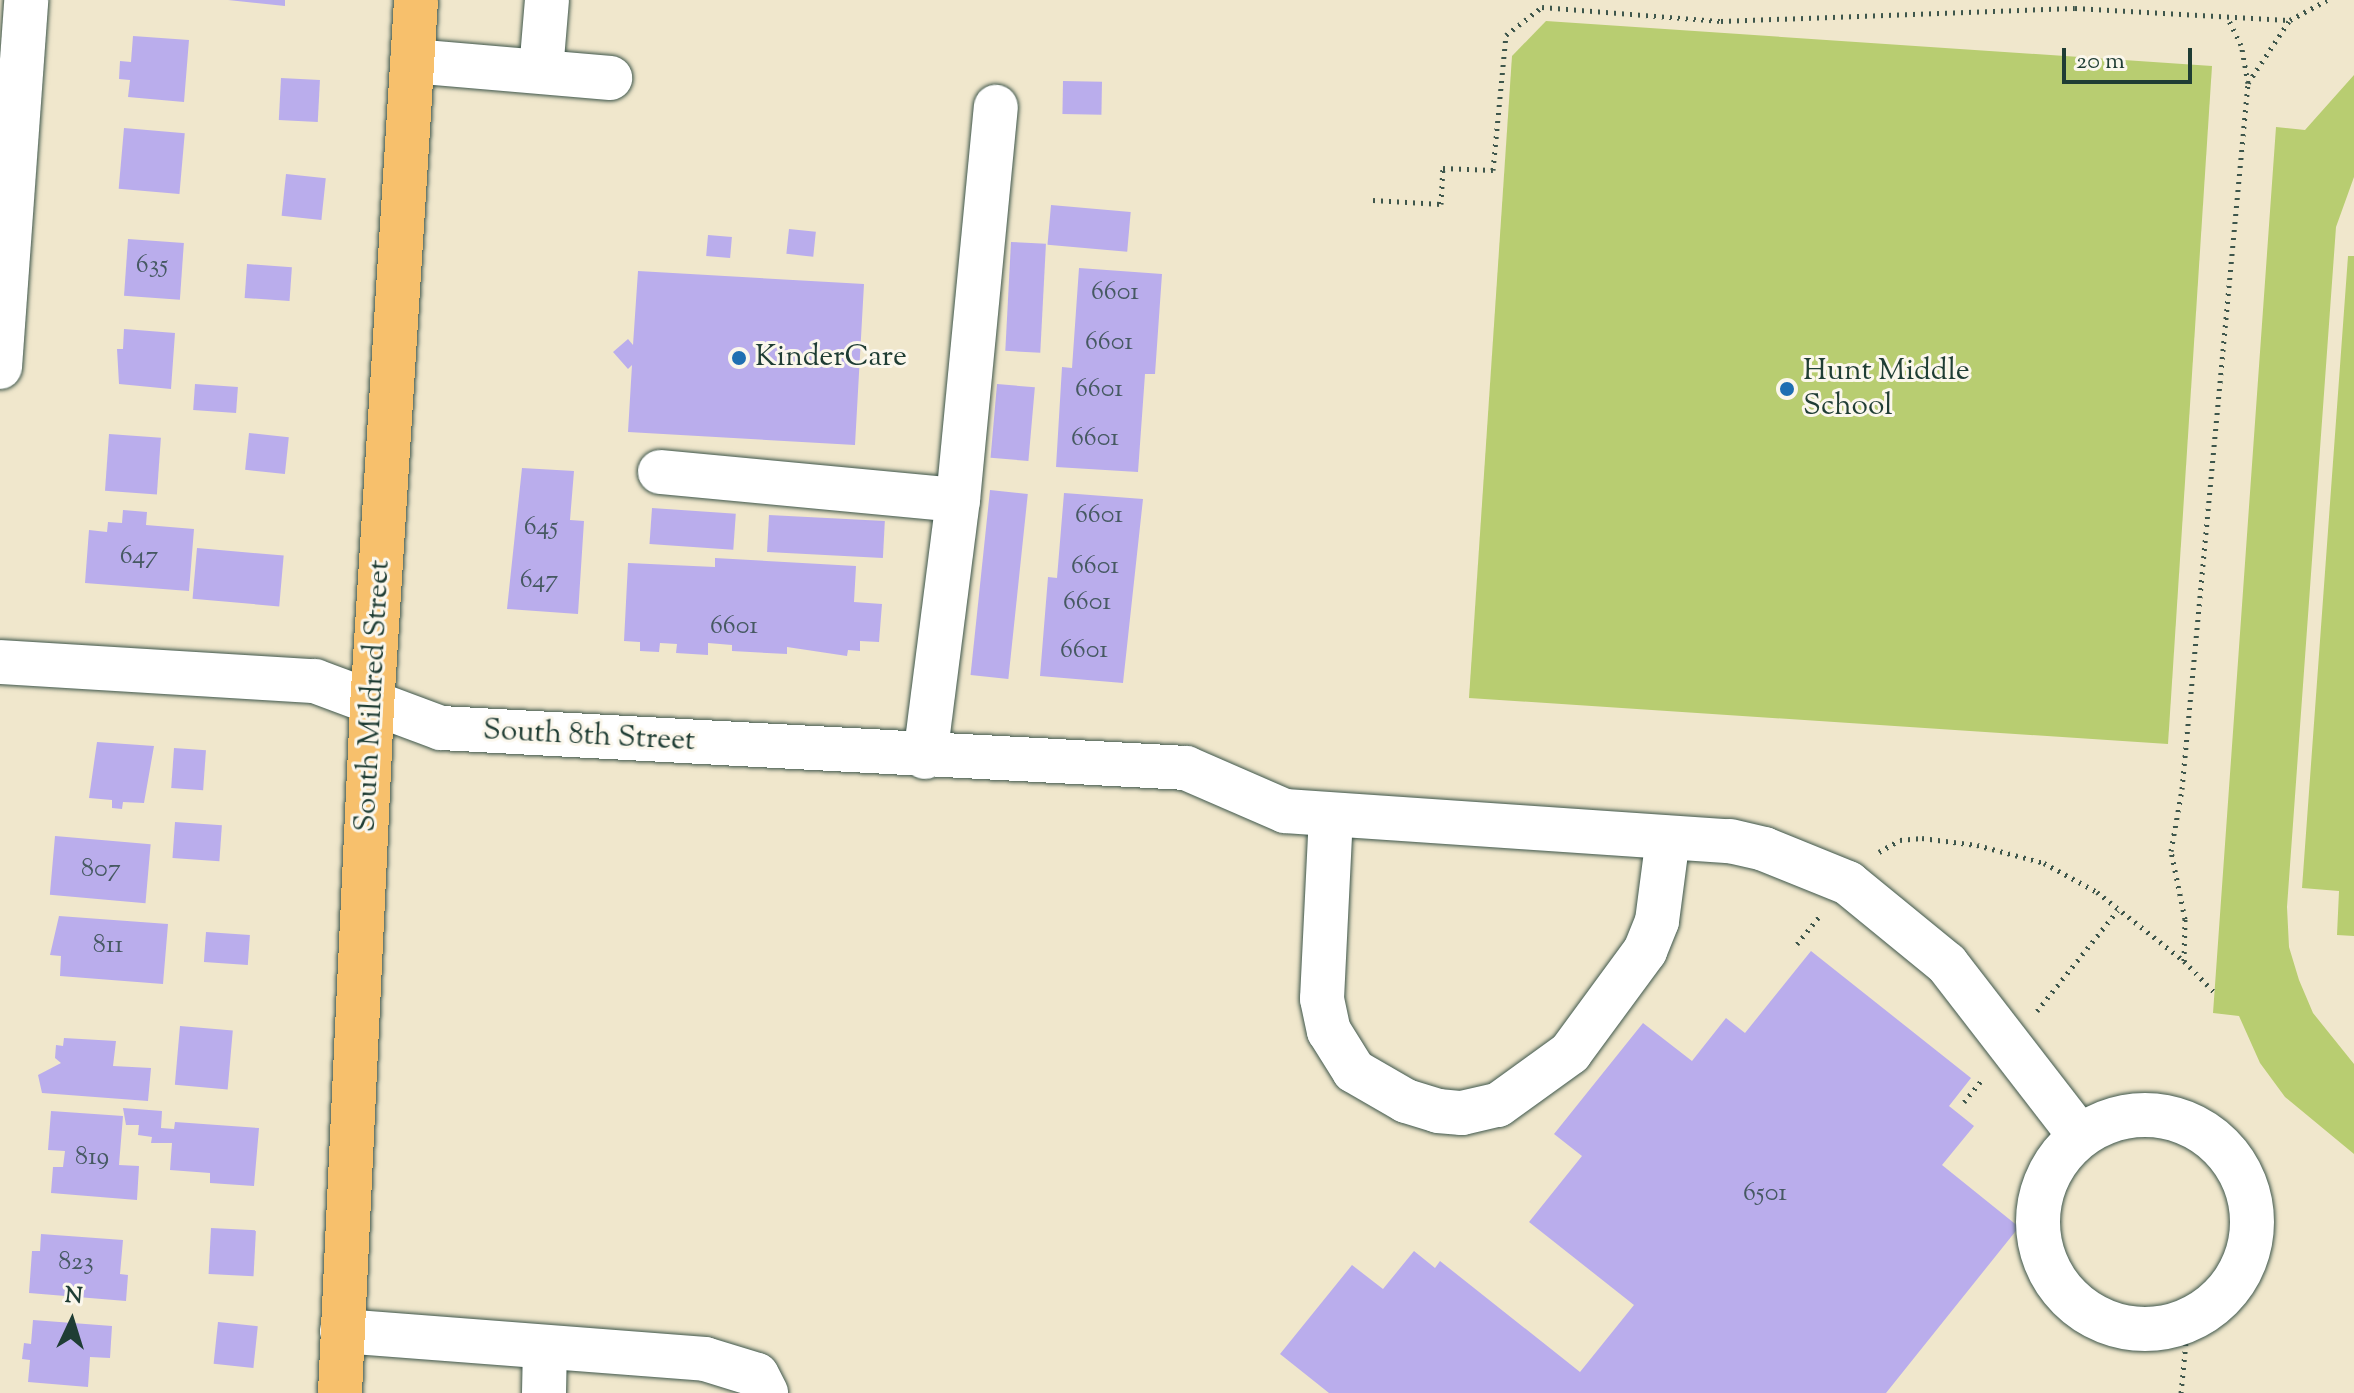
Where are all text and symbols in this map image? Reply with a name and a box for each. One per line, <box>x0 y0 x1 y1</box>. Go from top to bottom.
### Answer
scale bar <box>2066 32 2196 82</box>
text: 20 m <box>2076 45 2125 79</box>
house number: 635 <box>136 250 168 282</box>
house number: 6601 <box>1091 277 1139 309</box>
house number: 6601 <box>1085 327 1133 359</box>
place label: KinderCare <box>755 340 907 376</box>
marker: KinderCare <box>730 349 748 367</box>
place label: Hunt Middle School <box>1803 354 1970 424</box>
house number: 6601 <box>1075 374 1123 406</box>
marker: Hunt Middle School <box>1778 380 1796 398</box>
house number: 6601 <box>1071 423 1119 455</box>
house number: 6601 <box>1075 500 1123 532</box>
house number: 645 <box>524 512 558 544</box>
house number: 647 <box>120 541 158 573</box>
house number: 6601 <box>1071 551 1119 583</box>
street label: South Mildred Street <box>349 559 399 833</box>
house number: 647 <box>520 565 558 597</box>
house number: 6601 <box>1063 587 1111 619</box>
house number: 6601 <box>710 611 758 643</box>
house number: 6601 <box>1060 635 1108 667</box>
street label: South 8th Street <box>482 713 696 761</box>
house number: 807 <box>81 854 121 886</box>
house number: 811 <box>93 930 123 962</box>
house number: 819 <box>75 1142 109 1174</box>
house number: 6501 <box>1743 1178 1787 1210</box>
house number: 823 <box>58 1247 94 1279</box>
text: N <box>64 1280 84 1314</box>
north arrow <box>32 1281 112 1361</box>

